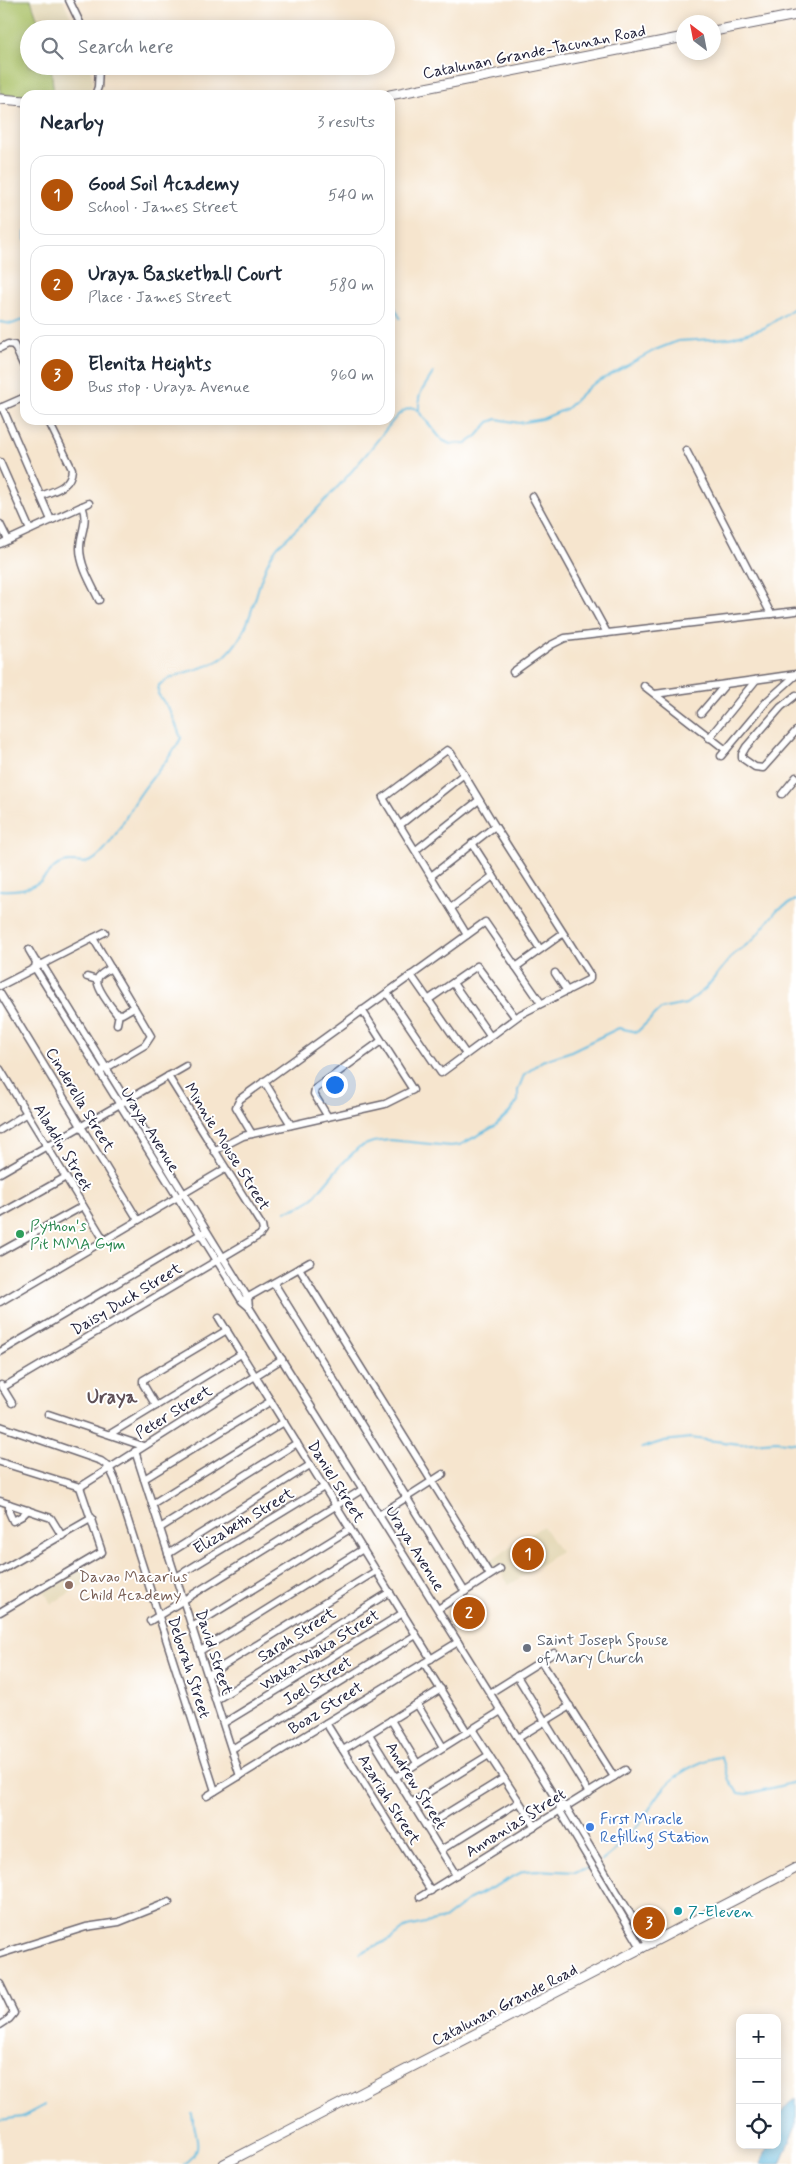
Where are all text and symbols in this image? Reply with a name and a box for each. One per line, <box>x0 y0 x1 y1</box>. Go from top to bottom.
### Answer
north arrow <box>676 15 721 60</box>
search box <box>20 20 395 75</box>
street label: Catalunan Grande-Tacunan Road <box>421 21 648 84</box>
icon: search <box>38 34 66 62</box>
text: Search here <box>78 35 174 60</box>
text: Nearby <box>40 109 104 137</box>
text: 3 results <box>317 112 375 133</box>
text: Good Soil Academy <box>88 172 239 197</box>
text: 1 <box>53 185 61 206</box>
text: 540 m <box>328 185 374 206</box>
text: School · James Street <box>88 197 238 218</box>
text: Uraya Basketball Court <box>88 262 282 287</box>
text: 2 <box>53 275 61 296</box>
text: 580 m <box>329 275 374 296</box>
text: Place · James Street <box>88 287 232 308</box>
text: Elenita Heights <box>88 352 211 377</box>
text: 3 <box>53 365 61 386</box>
text: 960 m <box>331 365 374 386</box>
text: Bus stop · Uraya Avenue <box>88 377 250 398</box>
street label: Cinderella Street <box>40 1044 119 1156</box>
your location <box>322 1072 348 1098</box>
street label: Minnie Mouse Street <box>179 1079 275 1215</box>
street label: Uraya Avenue <box>115 1083 184 1176</box>
street label: Aladdin Street <box>28 1100 97 1195</box>
place label: Python's Pit MMA Gym <box>30 1216 126 1255</box>
marker: Python's Pit MMA Gym <box>14 1228 26 1240</box>
street label: Daisy Duck Street <box>68 1258 186 1341</box>
street label: Peter Street <box>132 1380 217 1444</box>
district label: Uraya <box>87 1385 138 1410</box>
street label: Daniel Street <box>302 1437 370 1527</box>
street label: Elizabeth Street <box>190 1483 298 1560</box>
street label: Uraya Avenue <box>380 1502 449 1595</box>
pin: 1 <box>512 1535 544 1573</box>
place label: Davao Macarius Child Academy <box>79 1567 188 1606</box>
marker: Davao Macarius Child Academy <box>63 1579 75 1591</box>
pin: 2 <box>453 1594 485 1632</box>
street label: Sarah Street <box>254 1603 340 1668</box>
street label: Waka-Waka Street <box>256 1605 384 1696</box>
street label: David Street <box>190 1607 238 1699</box>
street label: Deborah Street <box>162 1614 215 1721</box>
place label: Saint Joseph Spouse of Mary Church <box>537 1630 669 1669</box>
marker: Saint Joseph Spouse of Mary Church <box>521 1642 533 1654</box>
street label: Joel Street <box>279 1652 357 1711</box>
street label: Boaz Street <box>284 1677 368 1740</box>
street label: Andrew Street <box>380 1738 451 1834</box>
street label: Azariah Street <box>353 1751 425 1849</box>
street label: Annanias Street <box>462 1784 570 1863</box>
place label: First Miracle Refilling Station <box>600 1809 709 1849</box>
marker: First Miracle Refilling Station <box>584 1821 596 1833</box>
place label: 7-Eleven <box>688 1902 754 1923</box>
pin: 3 <box>633 1904 665 1942</box>
marker: 7-Eleven <box>672 1905 684 1917</box>
street label: Catalunan Grande Road <box>428 1959 581 2051</box>
map controls <box>736 2014 781 2149</box>
button: + <box>736 2014 781 2059</box>
button: − <box>736 2059 781 2104</box>
button: locate <box>736 2104 781 2149</box>

